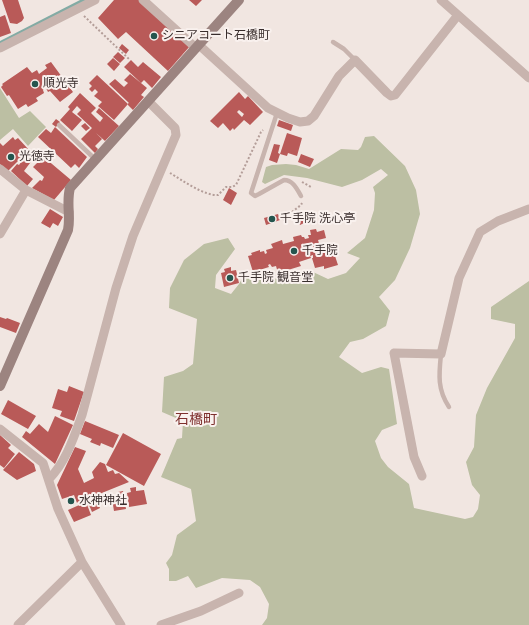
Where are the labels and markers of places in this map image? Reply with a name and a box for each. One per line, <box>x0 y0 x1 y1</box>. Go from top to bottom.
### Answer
place label: シニアコート石橋町 <box>162 29 270 43</box>
marker: シニアコート石橋町 <box>149 31 159 41</box>
place label: 順光寺 <box>43 77 79 91</box>
marker: 順光寺 <box>30 79 40 89</box>
place label: 光徳寺 <box>19 150 55 164</box>
marker: 光徳寺 <box>6 152 16 162</box>
place label: 千手院 洗心亭 <box>280 212 355 226</box>
marker: 千手院 洗心亭 <box>267 214 277 224</box>
place label: 千手院 <box>302 244 338 258</box>
marker: 千手院 <box>289 246 299 256</box>
place label: 千手院 観音堂 <box>238 271 313 285</box>
marker: 千手院 観音堂 <box>225 273 235 283</box>
place label: 水神神社 <box>79 494 127 508</box>
marker: 水神神社 <box>66 496 76 506</box>

